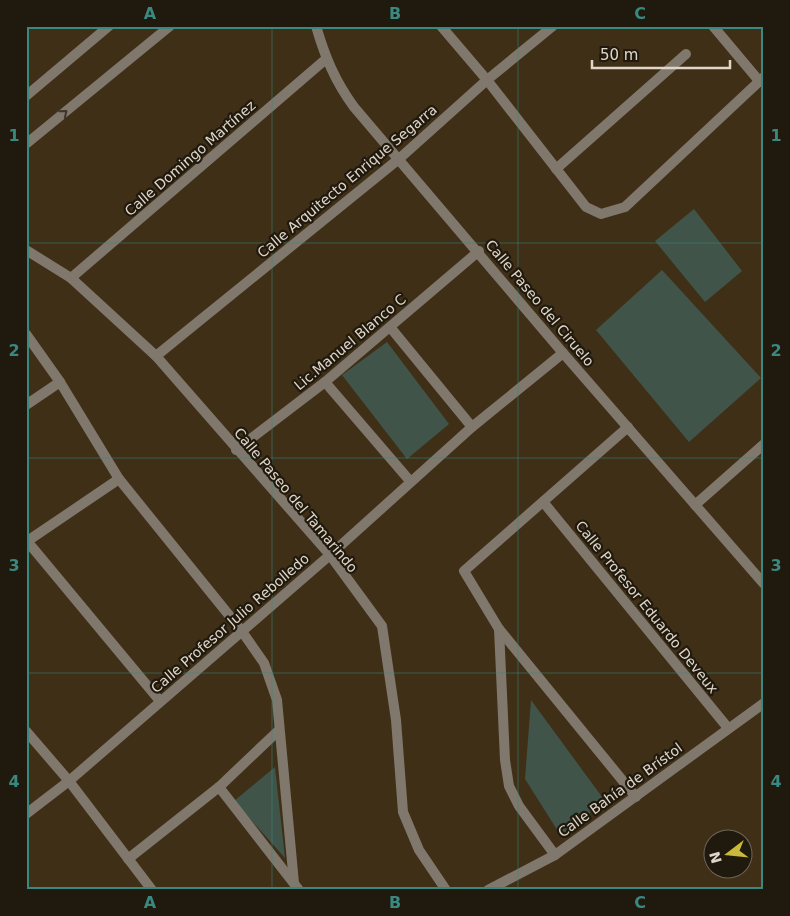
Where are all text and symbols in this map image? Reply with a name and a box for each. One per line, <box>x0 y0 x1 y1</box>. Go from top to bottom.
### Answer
text: A <box>144 4 157 23</box>
text: B <box>389 4 401 23</box>
text: C <box>634 4 646 23</box>
scale bar <box>592 38 730 70</box>
text: 50 m <box>600 46 638 64</box>
street label: Calle Domingo Martínez <box>122 97 258 219</box>
street label: Calle Arquitecto Enrique Segarra <box>254 101 440 261</box>
one-way arrow <box>58 110 67 118</box>
text: 1 <box>8 126 20 145</box>
text: 1 <box>770 126 782 145</box>
street label: Calle Paseo del Ciruelo <box>483 237 597 369</box>
street label: Lic.Manuel Blanco C <box>291 291 409 393</box>
text: 2 <box>8 341 20 360</box>
text: 2 <box>770 341 782 360</box>
street label: Calle Paseo del Tamarindo <box>231 425 361 575</box>
street label: Calle Profesor Eduardo Deveux <box>572 518 722 696</box>
street label: Calle Profesor Julio Rebolledo <box>148 550 312 696</box>
text: 3 <box>8 556 20 575</box>
text: 3 <box>770 556 782 575</box>
street label: Calle Bahía de Brístol <box>555 740 685 840</box>
text: 4 <box>8 772 20 791</box>
text: 4 <box>770 772 782 791</box>
north arrow <box>702 828 752 878</box>
text: N <box>706 850 725 865</box>
text: A <box>144 893 157 912</box>
text: B <box>389 893 401 912</box>
text: C <box>634 893 646 912</box>

